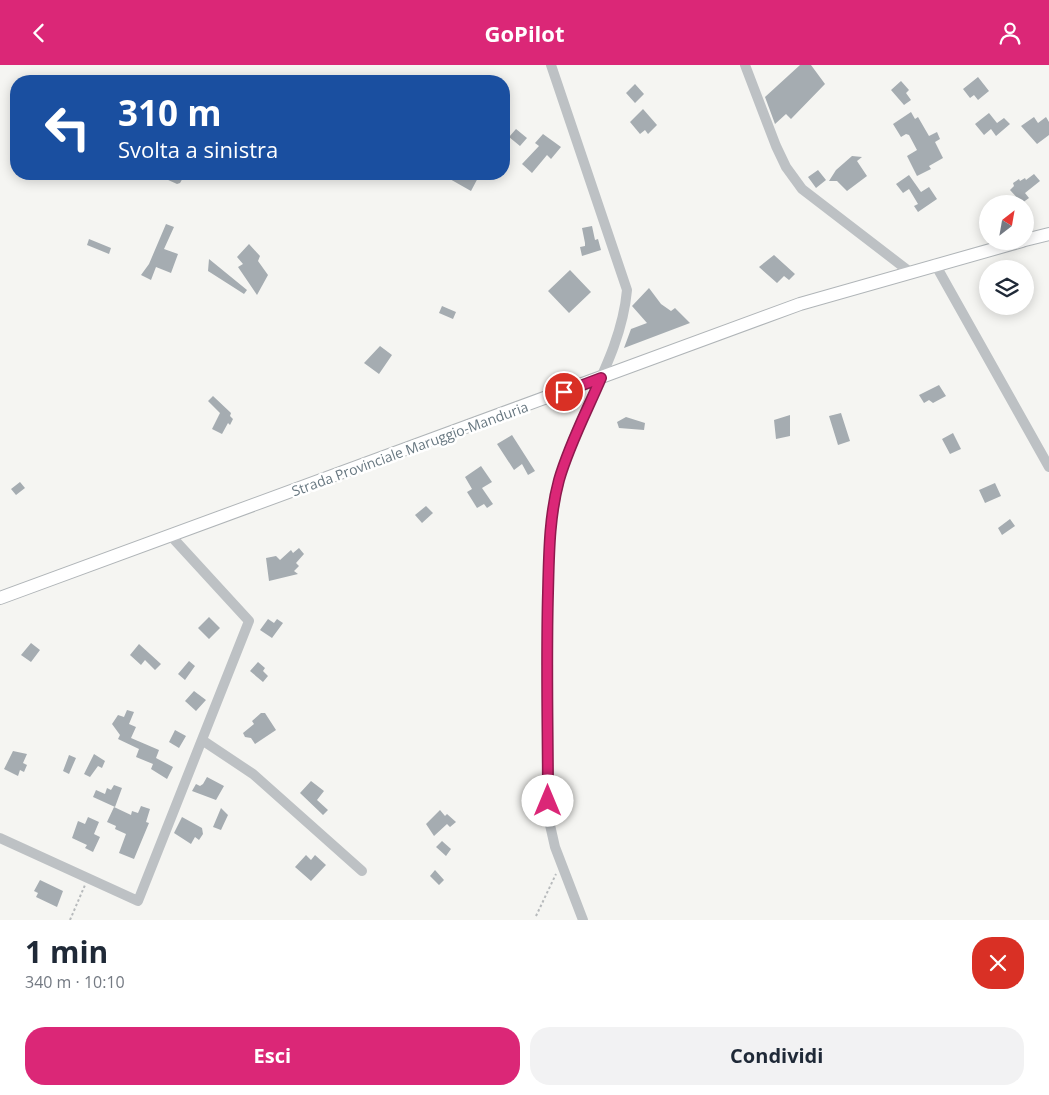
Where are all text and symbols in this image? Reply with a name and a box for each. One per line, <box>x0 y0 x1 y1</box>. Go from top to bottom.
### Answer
text: GoPilot <box>485 18 564 48</box>
icon: back <box>25 19 53 47</box>
icon: person <box>996 19 1024 47</box>
text: 310 m <box>118 89 222 136</box>
icon: left <box>35 95 100 160</box>
text: Svolta a sinistra <box>118 134 278 164</box>
north arrow <box>979 195 1034 250</box>
map controls <box>979 195 1034 315</box>
button: layers <box>979 260 1034 315</box>
pin <box>543 371 585 413</box>
icon: arrive <box>550 378 578 406</box>
street label: Strada Provinciale Maruggio-Manduria <box>289 397 531 500</box>
position arrow <box>521 774 573 826</box>
text: 1 min <box>25 931 108 972</box>
button: close <box>972 937 1024 989</box>
text: 340 m · 10:10 <box>25 971 125 993</box>
button: Esci <box>25 1027 520 1085</box>
button: Condividi <box>530 1027 1024 1085</box>

